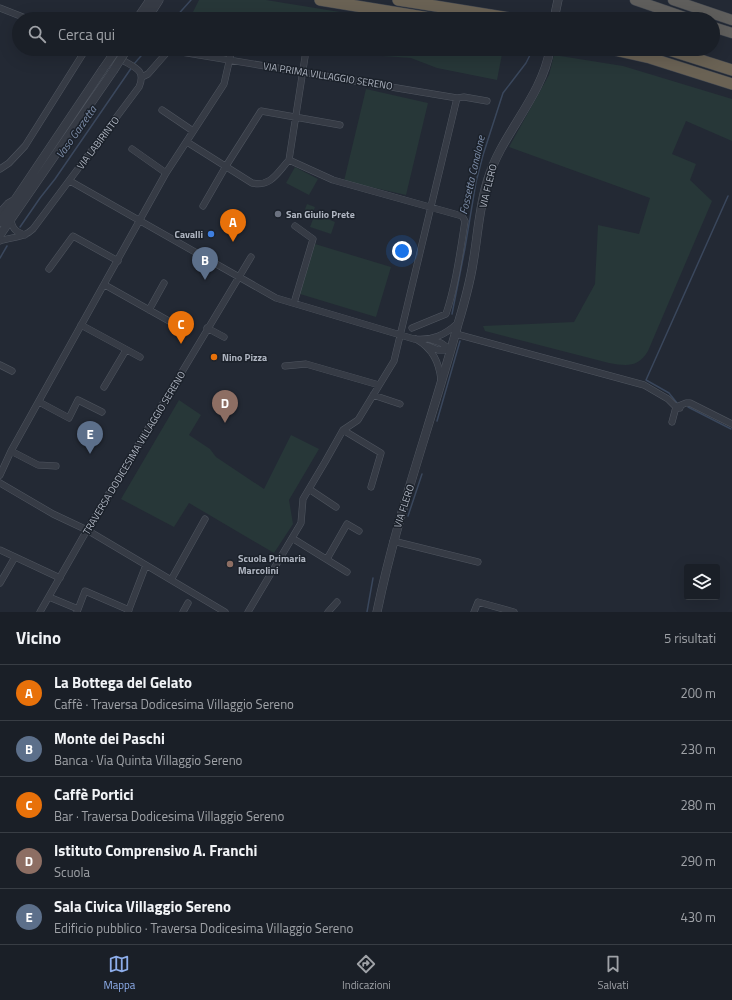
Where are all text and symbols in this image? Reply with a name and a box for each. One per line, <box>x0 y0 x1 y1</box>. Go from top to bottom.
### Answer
search box <box>12 12 720 56</box>
icon: search <box>26 23 48 45</box>
text: Cerca qui <box>58 23 115 46</box>
street label: VIA PRIMA VILLAGGIO SERENO <box>262 58 394 94</box>
water label: Vaso Garzetta <box>52 102 100 162</box>
street label: VIA LABIRINTO <box>73 113 123 173</box>
water label: Fossetta Canalone <box>455 133 489 216</box>
street label: VIA FLERO <box>475 162 501 210</box>
place label: San Giulio Prete <box>286 207 355 222</box>
pin: A <box>220 209 246 242</box>
marker: San Giulio Prete <box>273 209 283 219</box>
place label: Cavalli <box>175 227 203 242</box>
marker: Cavalli <box>206 229 216 239</box>
your location <box>392 241 412 261</box>
pin: B <box>192 247 218 280</box>
pin: C <box>168 311 194 344</box>
place label: Nino Pizza <box>222 350 267 365</box>
marker: Nino Pizza <box>209 352 219 362</box>
street label: TRAVERSA DODICESIMA VILLAGGIO SERENO <box>80 369 188 537</box>
pin: D <box>212 390 238 423</box>
pin: E <box>77 421 103 454</box>
street label: VIA FLERO <box>390 482 418 530</box>
place label: Scuola Primaria Marcolini <box>238 551 306 578</box>
marker: Scuola Primaria Marcolini <box>225 559 235 569</box>
map controls <box>684 564 720 600</box>
button: layers <box>684 564 720 600</box>
text: Vicino <box>16 625 61 651</box>
text: 5 risultati <box>664 628 716 648</box>
text: La Bottega del Gelato <box>54 671 192 694</box>
text: A <box>25 683 33 703</box>
text: 200 m <box>680 683 716 703</box>
text: Caffè · Traversa Dodicesima Villaggio Sereno <box>54 694 294 714</box>
text: Monte dei Paschi <box>54 727 165 750</box>
text: B <box>25 739 33 759</box>
text: 230 m <box>680 739 716 759</box>
text: Banca · Via Quinta Villaggio Sereno <box>54 750 242 770</box>
text: Caffè Portici <box>54 783 134 806</box>
text: C <box>25 795 33 815</box>
text: 280 m <box>680 795 716 815</box>
text: Bar · Traversa Dodicesima Villaggio Sereno <box>54 806 284 826</box>
text: Istituto Comprensivo A. Franchi <box>54 839 257 862</box>
text: D <box>25 851 33 871</box>
text: 290 m <box>680 851 716 871</box>
text: Scuola <box>54 862 90 882</box>
text: Sala Civica Villaggio Sereno <box>54 895 231 918</box>
text: E <box>25 907 33 927</box>
text: 430 m <box>680 907 716 927</box>
text: Edificio pubblico · Traversa Dodicesima Villaggio Sereno <box>54 918 353 938</box>
tab: Mappa <box>103 953 135 993</box>
tab: Indicazioni <box>342 953 391 993</box>
tab: Salvati <box>598 953 629 993</box>

